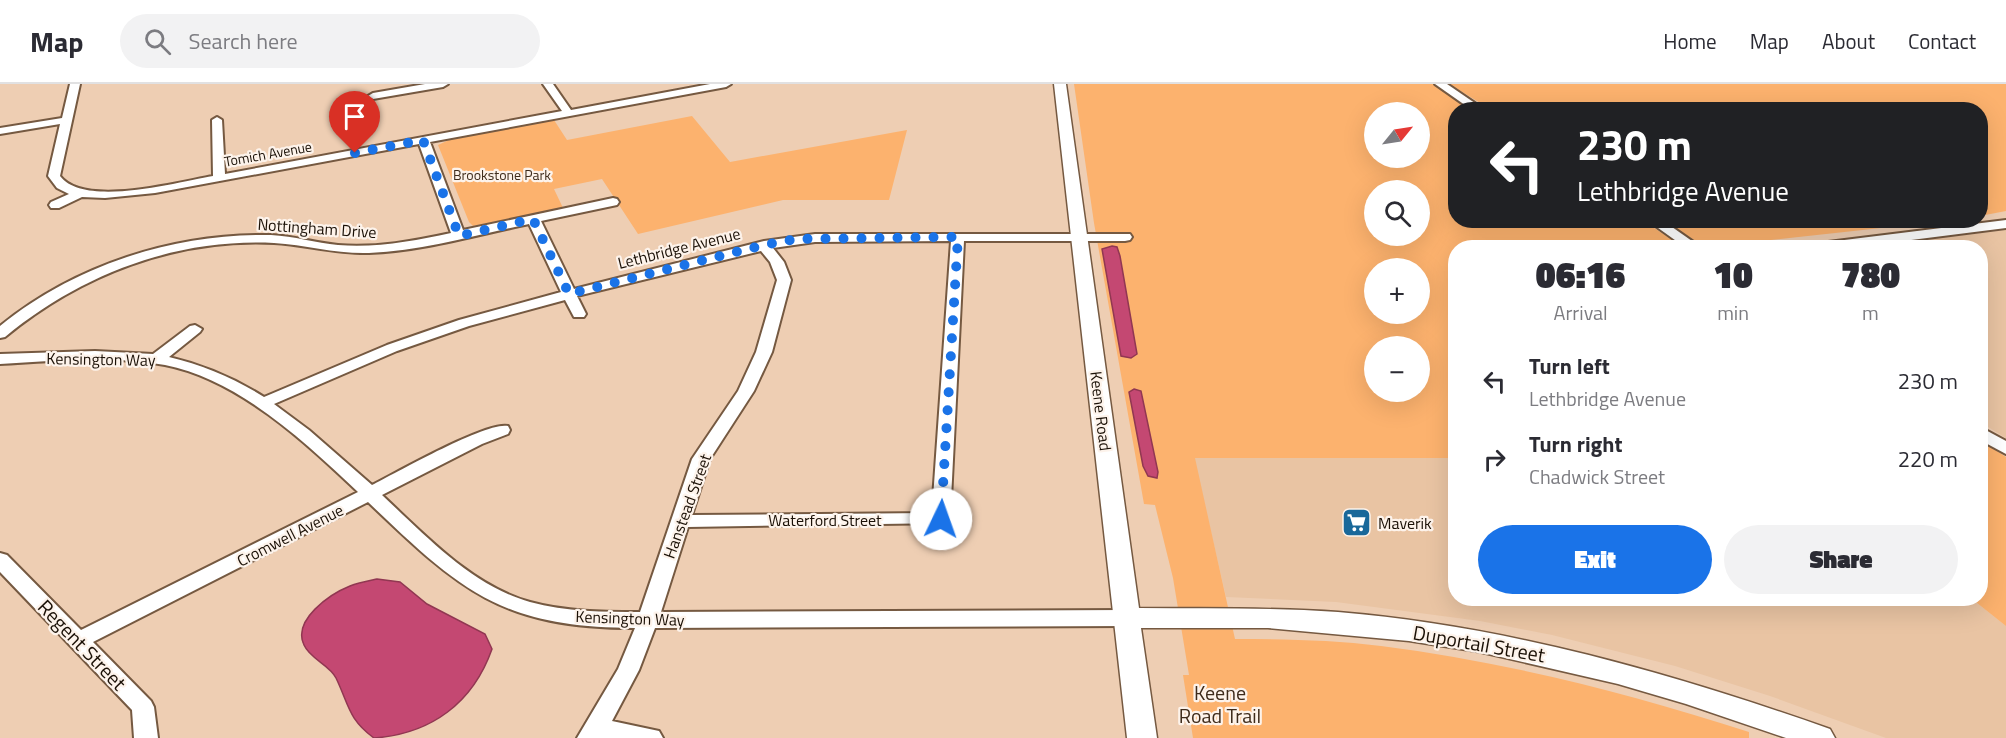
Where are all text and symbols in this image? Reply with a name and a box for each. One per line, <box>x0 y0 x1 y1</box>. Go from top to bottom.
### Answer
search box <box>120 14 540 68</box>
text: Map <box>30 20 84 63</box>
text: Search here <box>189 24 298 58</box>
icon: search <box>141 25 174 58</box>
text: Home <box>1663 25 1717 57</box>
text: Map <box>1750 25 1789 57</box>
text: About <box>1822 25 1875 57</box>
text: Contact <box>1908 25 1976 57</box>
pin <box>329 91 380 153</box>
icon: arrive <box>338 100 371 133</box>
north arrow <box>1364 102 1430 168</box>
map controls <box>1364 102 1430 402</box>
text: 230 m <box>1577 112 1692 176</box>
icon: left <box>1478 126 1556 204</box>
street label: Tomich Avenue <box>222 135 313 172</box>
park label: Brookstone Park <box>453 164 551 185</box>
text: Lethbridge Avenue <box>1577 170 1789 211</box>
button: search <box>1364 180 1430 246</box>
street label: Nottingham Drive <box>257 212 377 244</box>
street label: Lethbridge Avenue <box>615 221 743 275</box>
text: 06:16 <box>1536 247 1625 302</box>
text: 10 <box>1713 247 1753 302</box>
text: 780 <box>1841 247 1900 302</box>
button: + <box>1364 258 1430 324</box>
text: Arrival <box>1554 297 1608 328</box>
text: min <box>1717 297 1749 328</box>
text: m <box>1862 297 1879 328</box>
button: − <box>1364 336 1430 402</box>
street label: Kensington Way <box>46 346 156 372</box>
text: Turn left <box>1529 349 1610 383</box>
text: 230 m <box>1898 364 1958 398</box>
icon: left <box>1478 365 1511 398</box>
street label: Keene Road <box>1084 370 1118 452</box>
text: Lethbridge Avenue <box>1529 383 1686 414</box>
text: Turn right <box>1529 427 1623 461</box>
text: 220 m <box>1898 442 1958 476</box>
icon: right <box>1478 443 1511 476</box>
street label: Hanstead Street <box>657 450 717 562</box>
text: Chadwick Street <box>1529 461 1665 492</box>
position arrow <box>909 487 973 551</box>
street label: Cromwell Avenue <box>232 498 348 572</box>
supermarket icon: Maverik <box>1341 507 1373 539</box>
street label: Waterford Street <box>768 508 882 532</box>
place label: Maverik <box>1378 511 1432 535</box>
button: Exit <box>1478 525 1712 594</box>
button: Share <box>1724 525 1958 594</box>
street label: Regent Street <box>31 592 134 697</box>
street label: Kensington Way <box>575 604 685 632</box>
street label: Duportail Street <box>1411 617 1548 670</box>
park label: Keene Road Trail <box>1179 677 1261 731</box>

